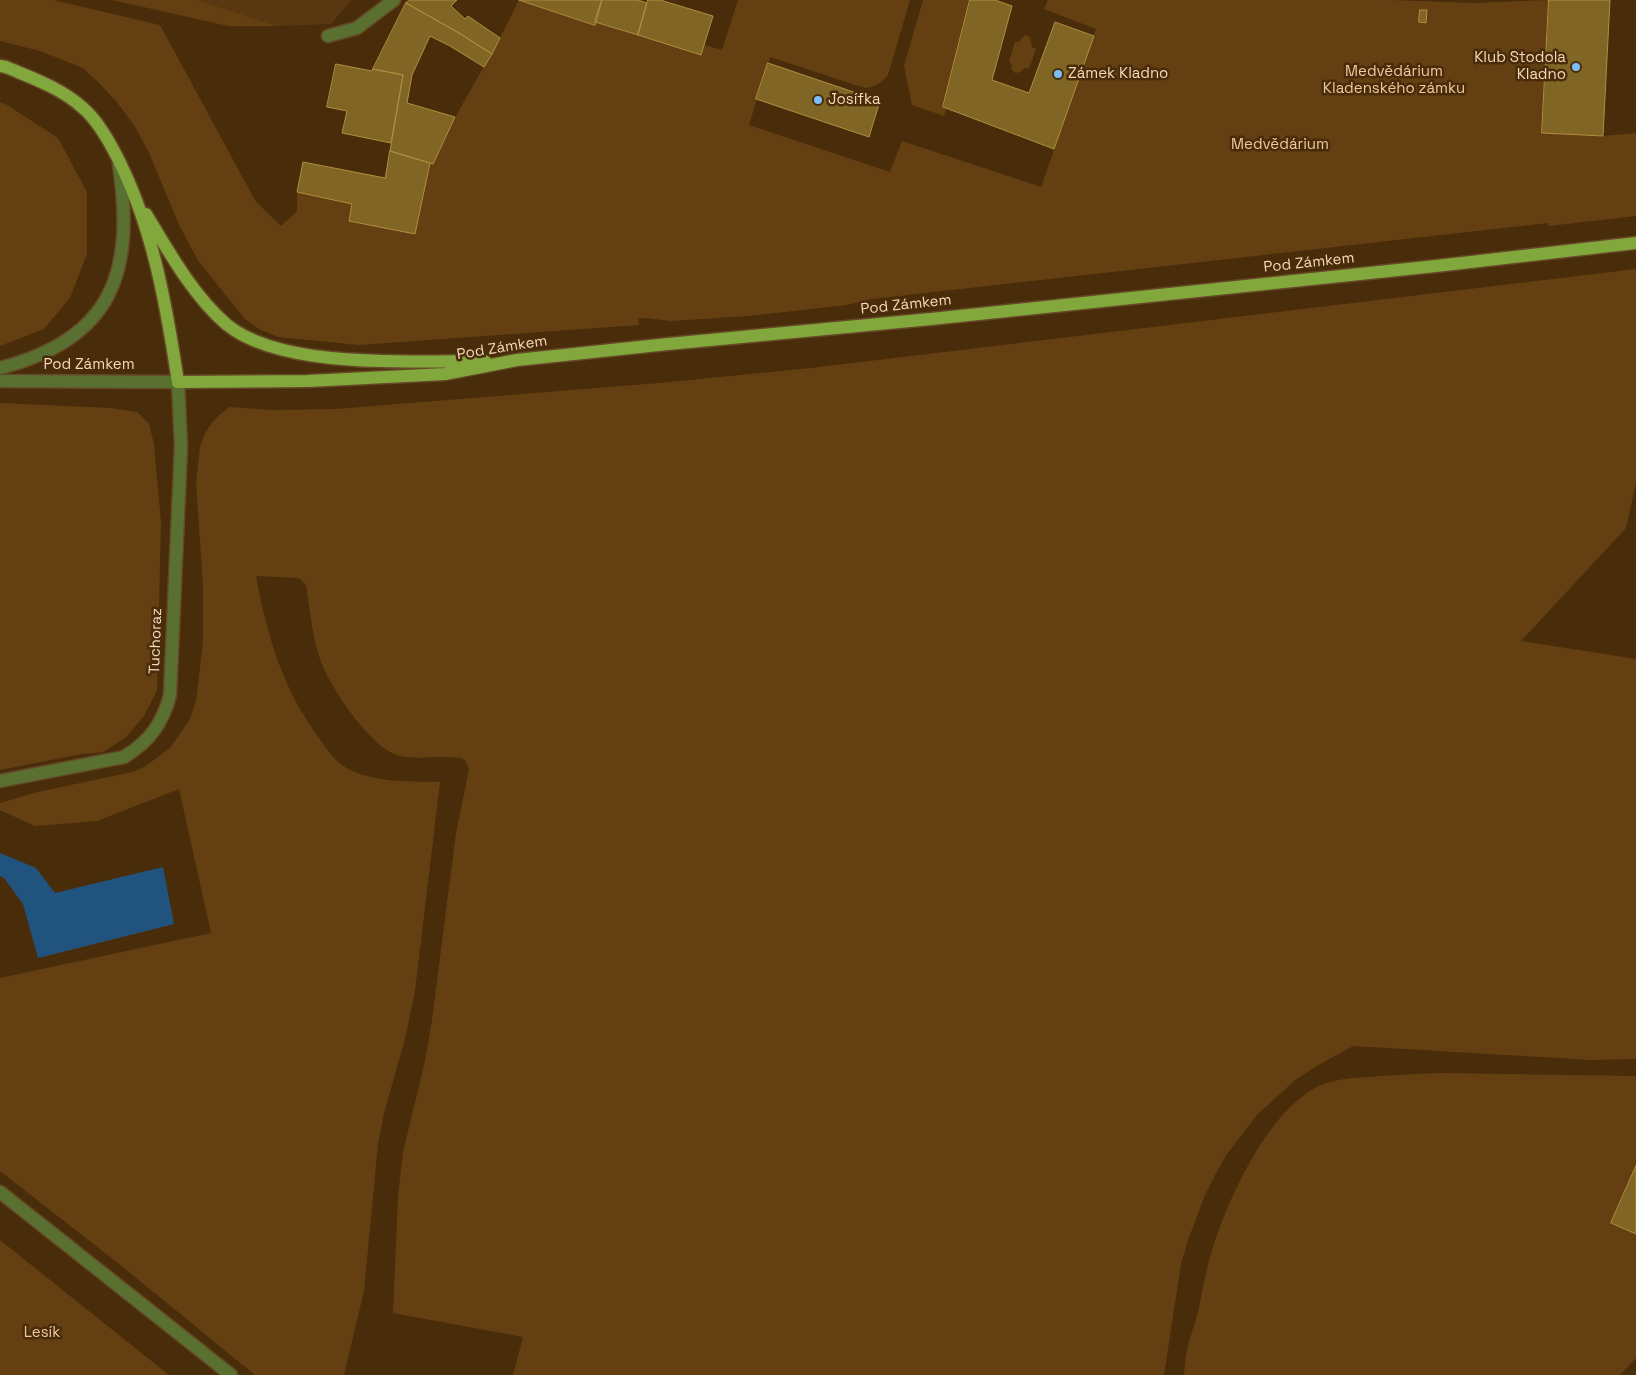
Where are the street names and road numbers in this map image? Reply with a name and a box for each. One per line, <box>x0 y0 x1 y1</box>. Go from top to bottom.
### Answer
street label: Pod Zámkem <box>1263 249 1355 277</box>
street label: Pod Zámkem <box>860 291 952 319</box>
street label: Pod Zámkem <box>456 332 548 364</box>
street label: Pod Zámkem <box>43 356 135 374</box>
street label: Tuchoraz <box>146 608 166 674</box>

